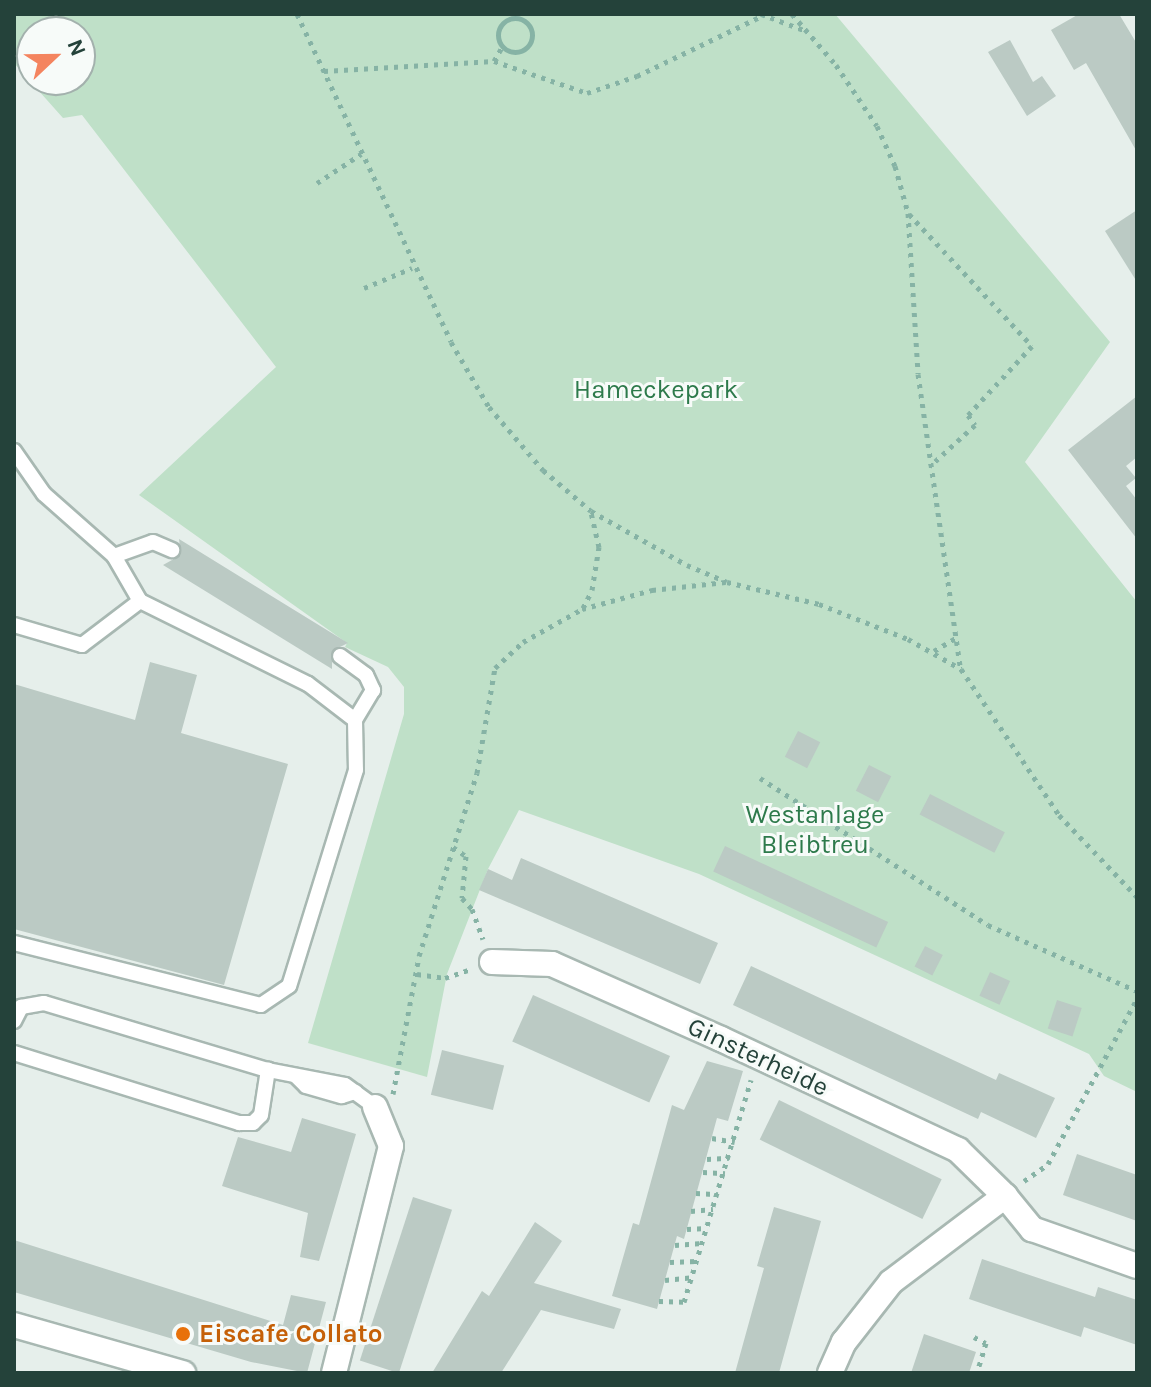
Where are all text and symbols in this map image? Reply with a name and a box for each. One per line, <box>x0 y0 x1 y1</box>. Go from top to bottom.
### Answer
north arrow <box>16 16 96 96</box>
text: N <box>61 36 91 60</box>
park label: Hameckepark <box>574 374 738 406</box>
park label: Westanlage Bleibtreu <box>746 799 884 860</box>
street label: Ginsterheide <box>683 1011 833 1103</box>
place label: Eiscafe Collato <box>199 1318 383 1350</box>
marker: Eiscafe Collato <box>174 1325 192 1343</box>

